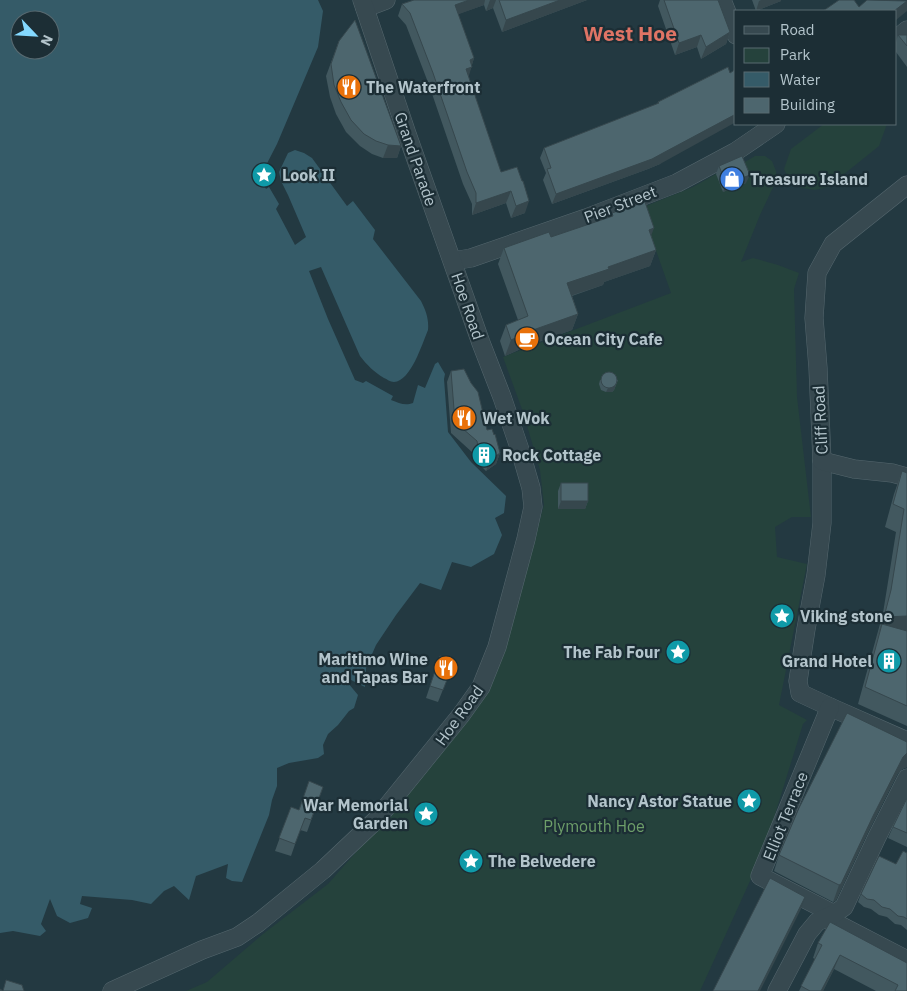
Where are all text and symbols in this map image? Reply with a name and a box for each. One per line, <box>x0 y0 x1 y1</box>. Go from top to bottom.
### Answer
north arrow <box>10 10 60 60</box>
legend <box>734 10 897 125</box>
district label: West Hoe <box>583 19 677 47</box>
text: Road <box>780 20 815 39</box>
text: N <box>36 32 57 49</box>
text: Park <box>780 45 810 64</box>
text: Water <box>780 70 821 89</box>
restaurant icon: The Waterfront <box>336 74 362 100</box>
place label: The Waterfront <box>366 77 480 97</box>
text: Building <box>780 95 835 114</box>
street label: Grand Parade <box>391 109 441 209</box>
place icon: Look II <box>251 162 277 188</box>
place label: Look II <box>282 165 335 185</box>
shop icon: Treasure Island <box>719 166 745 192</box>
place label: Treasure Island <box>750 169 868 189</box>
street label: Pier Street <box>581 181 659 227</box>
street label: Hoe Road <box>447 270 489 342</box>
cafe icon: Ocean City Cafe <box>514 326 540 352</box>
place label: Ocean City Cafe <box>544 329 663 349</box>
street label: Cliff Road <box>808 385 832 455</box>
restaurant icon: Wet Wok <box>451 405 477 431</box>
place label: Wet Wok <box>482 408 550 428</box>
building icon: Rock Cottage <box>471 442 497 468</box>
place label: Rock Cottage <box>502 445 601 465</box>
place icon: Viking stone <box>769 603 795 629</box>
place label: Viking stone <box>800 606 892 626</box>
place icon: The Fab Four <box>665 639 691 665</box>
place label: The Fab Four <box>563 642 661 662</box>
building icon: Grand Hotel <box>876 648 902 674</box>
place label: Maritimo Wine and Tapas Bar <box>318 649 429 687</box>
place label: Grand Hotel <box>782 651 872 671</box>
restaurant icon: Maritimo Wine and Tapas Bar <box>433 655 459 681</box>
street label: Hoe Road <box>430 681 488 749</box>
street label: Elliot Terrace <box>758 768 812 863</box>
place icon: Nancy Astor Statue <box>736 788 762 814</box>
place label: Nancy Astor Statue <box>587 791 732 811</box>
place label: War Memorial Garden <box>303 795 408 833</box>
place icon: War Memorial Garden <box>413 801 439 827</box>
park label: Plymouth Hoe <box>543 816 645 836</box>
place icon: The Belvedere <box>458 848 484 874</box>
place label: The Belvedere <box>488 851 596 871</box>

